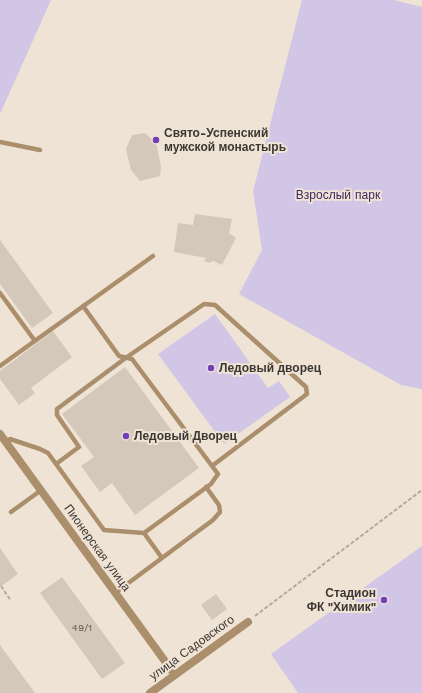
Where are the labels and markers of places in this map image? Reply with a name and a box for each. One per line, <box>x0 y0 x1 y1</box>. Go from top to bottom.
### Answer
place label: Свято-Успенский мужской монастырь <box>164 126 286 154</box>
marker: Свято-Успенский мужской монастырь <box>151 135 161 145</box>
place label: Ледовый дворец <box>219 361 321 375</box>
marker: Ледовый дворец <box>206 363 216 373</box>
place label: Ледовый Дворец <box>134 429 237 443</box>
marker: Ледовый Дворец <box>121 431 131 441</box>
place label: Стадион ФК "Химик" <box>307 586 376 614</box>
marker: Стадион ФК "Химик" <box>379 595 389 605</box>

